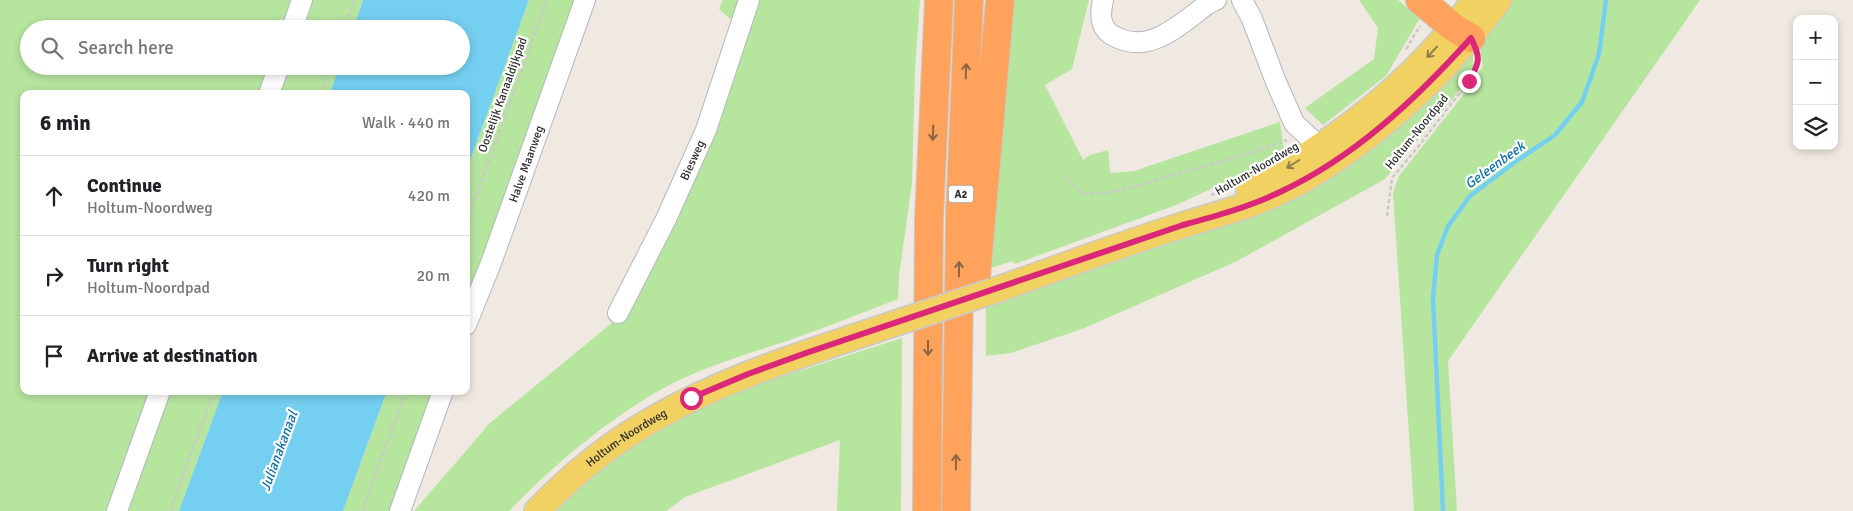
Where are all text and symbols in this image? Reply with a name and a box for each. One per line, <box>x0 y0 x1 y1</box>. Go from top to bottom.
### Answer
map controls <box>1793 15 1838 150</box>
button: + <box>1793 15 1838 60</box>
search box <box>20 20 470 75</box>
icon: search <box>38 34 66 62</box>
street label: Oostelijk Kanaaldijkpad <box>475 35 531 155</box>
text: Search here <box>78 36 174 60</box>
one-way arrow <box>1426 45 1438 58</box>
button: − <box>1793 60 1838 105</box>
one-way arrow <box>961 63 970 79</box>
route end <box>1458 70 1481 93</box>
street label: Holtum-Noordpad <box>1382 91 1452 173</box>
button: layers <box>1793 105 1838 150</box>
text: 6 min <box>40 110 91 136</box>
text: Walk · 440 m <box>362 113 450 133</box>
street label: Halve Maanweg <box>506 123 547 205</box>
one-way arrow <box>928 124 937 140</box>
water label: Geleenbeek <box>1462 136 1530 192</box>
street label: Biesweg <box>677 138 708 183</box>
street label: Holtum-Noordweg <box>1212 139 1302 199</box>
one-way arrow <box>1286 160 1300 170</box>
text: Continue <box>87 174 162 198</box>
icon: ahead <box>40 182 68 210</box>
road number: A2 <box>948 185 974 202</box>
text: 420 m <box>408 186 450 206</box>
text: Holtum-Noordweg <box>87 198 213 218</box>
text: Turn right <box>87 254 169 278</box>
one-way arrow <box>954 261 963 277</box>
icon: right <box>40 262 68 290</box>
text: 20 m <box>416 266 450 286</box>
text: Holtum-Noordpad <box>87 278 210 298</box>
one-way arrow <box>923 339 933 355</box>
icon: arrive <box>40 342 68 370</box>
text: Arrive at destination <box>87 344 258 368</box>
route start <box>680 387 703 410</box>
street label: Holtum-Noordweg <box>583 405 670 470</box>
water label: Julianakanaal <box>257 408 302 493</box>
one-way arrow <box>951 455 961 471</box>

